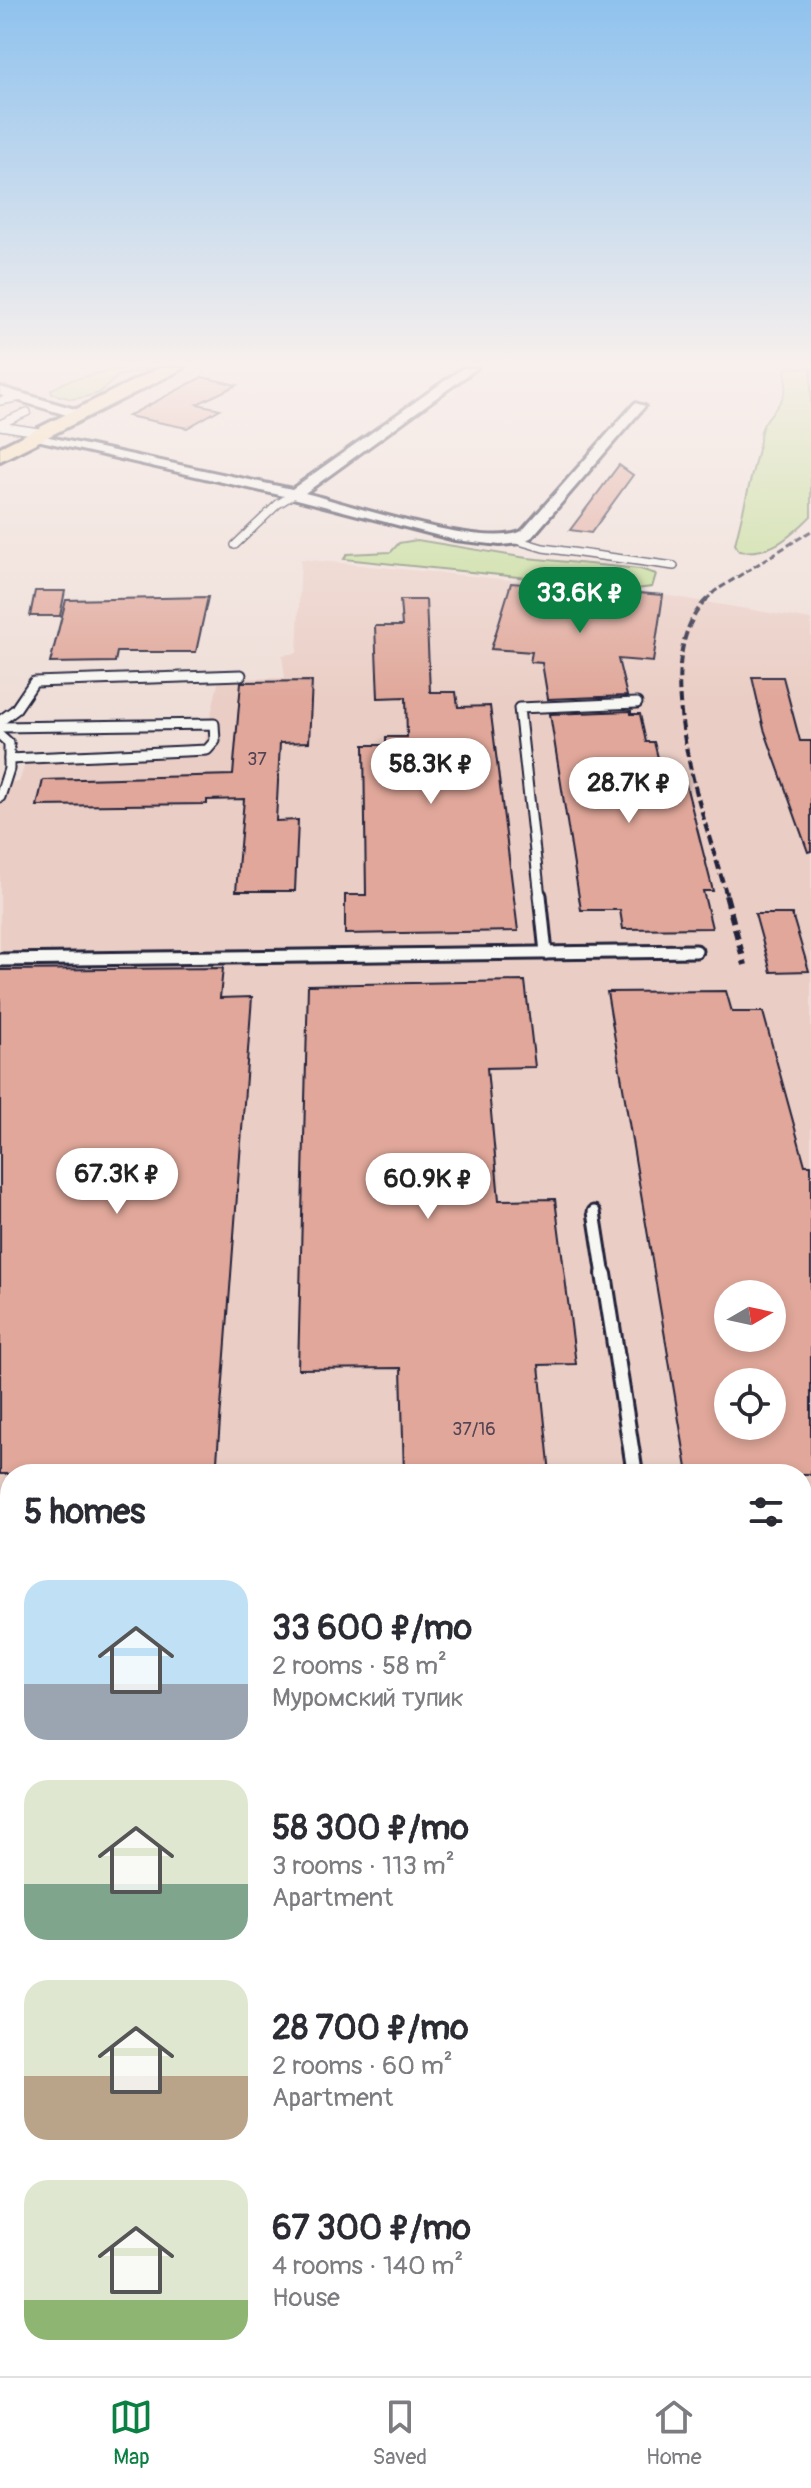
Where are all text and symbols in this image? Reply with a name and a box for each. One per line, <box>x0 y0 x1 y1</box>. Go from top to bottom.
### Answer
pin: 33.6K ₽ <box>506 567 654 635</box>
text: 33.6K ₽ <box>537 577 623 609</box>
pin: 58.3K ₽ <box>357 738 505 806</box>
house number: 37 <box>247 748 267 771</box>
text: 58.3K ₽ <box>389 748 473 780</box>
pin: 28.7K ₽ <box>555 757 703 825</box>
text: 28.7K ₽ <box>587 767 671 799</box>
pin: 67.3K ₽ <box>43 1148 191 1216</box>
pin: 60.9K ₽ <box>354 1153 502 1221</box>
text: 67.3K ₽ <box>74 1158 160 1190</box>
text: 60.9K ₽ <box>384 1163 472 1195</box>
north arrow <box>714 1280 786 1352</box>
map controls <box>714 1280 786 1440</box>
button: locate <box>714 1368 786 1440</box>
house number: 37/16 <box>452 1418 496 1441</box>
icon: filters <box>744 1490 788 1534</box>
text: 5 homes <box>24 1491 145 1534</box>
text: 33 600 ₽/mo <box>272 1607 472 1650</box>
icon: home <box>88 1612 184 1708</box>
text: 2 rooms · 58 m² <box>272 1650 447 1682</box>
text: Муромский тупик <box>272 1682 464 1714</box>
text: 58 300 ₽/mo <box>272 1807 469 1850</box>
icon: home <box>88 1812 184 1908</box>
text: 3 rooms · 113 m² <box>272 1850 455 1882</box>
text: Apartment <box>272 1882 393 1914</box>
text: 28 700 ₽/mo <box>272 2007 468 2050</box>
icon: home <box>88 2012 184 2108</box>
text: 2 rooms · 60 m² <box>272 2050 453 2082</box>
text: Apartment <box>272 2082 393 2114</box>
text: 67 300 ₽/mo <box>272 2207 471 2250</box>
icon: home <box>88 2212 184 2308</box>
text: 4 rooms · 140 m² <box>272 2250 463 2282</box>
text: House <box>272 2282 340 2314</box>
tab: Map <box>109 2395 153 2471</box>
tab: Saved <box>372 2395 427 2471</box>
tab: Home <box>646 2395 701 2471</box>

